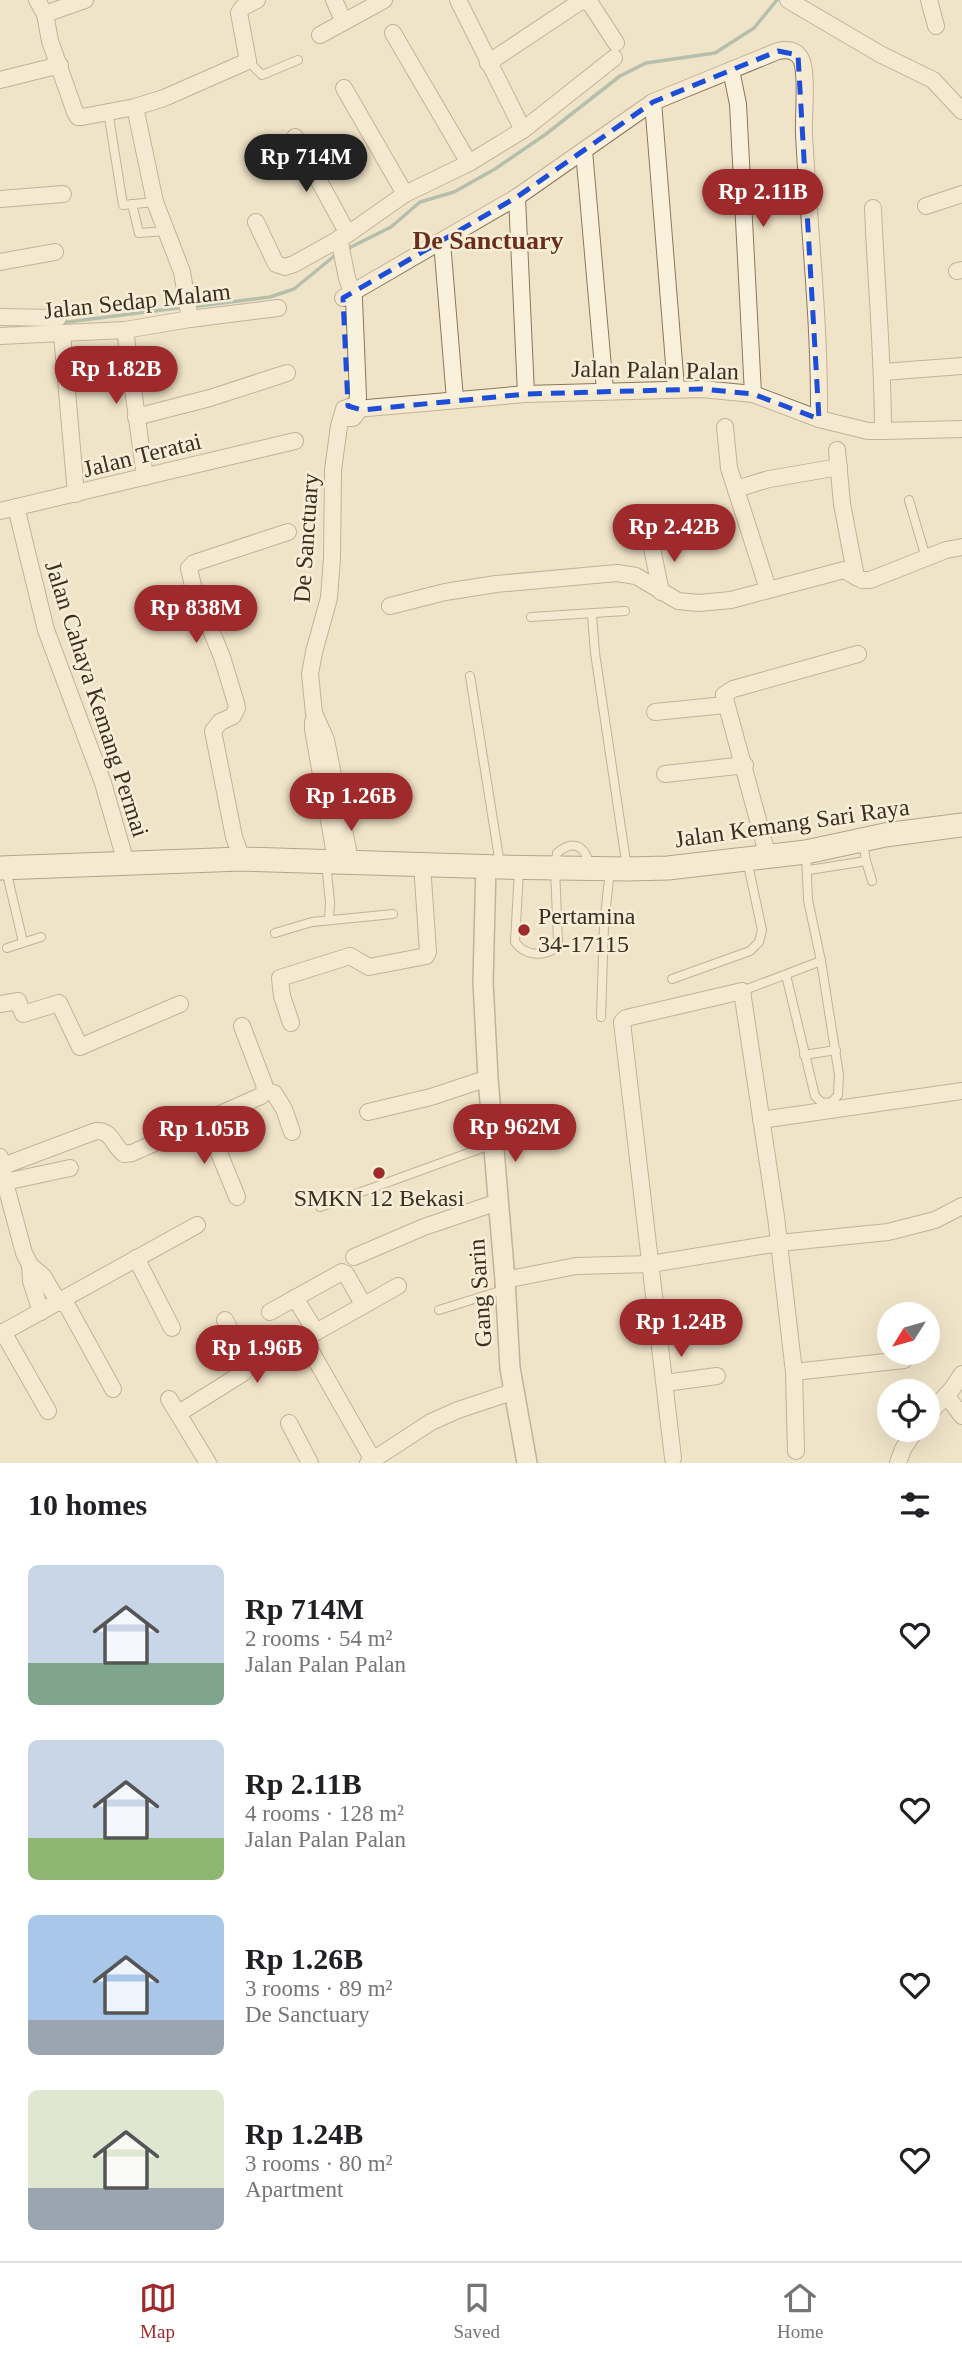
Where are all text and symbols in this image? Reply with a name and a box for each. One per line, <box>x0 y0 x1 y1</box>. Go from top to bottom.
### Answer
pin: Rp 714M <box>241 134 371 194</box>
text: Rp 714M <box>260 144 352 169</box>
pin: Rp 2.11B <box>691 170 835 229</box>
text: Rp 2.11B <box>718 179 808 204</box>
district label: De Sanctuary <box>413 226 563 255</box>
street label: Jalan Sedap Malam <box>42 278 232 324</box>
pin: Rp 1.82B <box>44 346 188 406</box>
text: Rp 1.82B <box>71 356 161 381</box>
street label: Jalan Palan Palan <box>571 356 739 384</box>
street label: Jalan Teratai <box>80 428 204 482</box>
street label: De Sanctuary <box>288 472 324 604</box>
pin: Rp 2.42B <box>602 504 746 564</box>
text: Rp 2.42B <box>629 514 719 539</box>
street label: Jalan Cahaya Kemang Permai <box>40 558 154 841</box>
pin: Rp 838M <box>131 586 261 645</box>
text: Rp 838M <box>150 595 242 620</box>
pin: Rp 1.26B <box>279 774 423 833</box>
text: Rp 1.26B <box>306 783 396 808</box>
street label: Jalan Kemang Sari Raya <box>673 794 911 852</box>
place label: Pertamina 34-17115 <box>538 903 636 957</box>
marker: Pertamina 34-17115 <box>516 922 532 938</box>
pin: Rp 962M <box>450 1104 580 1164</box>
pin: Rp 1.05B <box>132 1106 276 1166</box>
text: Rp 962M <box>469 1114 561 1139</box>
text: Rp 1.05B <box>159 1116 249 1141</box>
marker: SMKN 12 Bekasi <box>371 1165 387 1181</box>
place label: SMKN 12 Bekasi <box>294 1185 465 1211</box>
street label: Gang Sarin <box>463 1238 497 1348</box>
pin: Rp 1.24B <box>609 1300 753 1359</box>
north arrow <box>877 1302 940 1365</box>
map controls <box>877 1302 940 1442</box>
text: Rp 1.24B <box>636 1309 726 1334</box>
pin: Rp 1.96B <box>185 1326 329 1385</box>
text: Rp 1.96B <box>212 1335 302 1360</box>
button: locate <box>877 1379 940 1442</box>
icon: filters <box>896 1486 934 1524</box>
text: 10 homes <box>28 1488 147 1521</box>
text: Rp 714M <box>245 1592 364 1625</box>
icon: home <box>84 1593 168 1677</box>
icon: heart <box>896 1616 934 1654</box>
text: 2 rooms · 54 m² <box>245 1626 392 1651</box>
text: Jalan Palan Palan <box>245 1652 406 1677</box>
text: Rp 2.11B <box>245 1767 362 1800</box>
icon: home <box>84 1768 168 1852</box>
icon: heart <box>896 1791 934 1829</box>
text: 4 rooms · 128 m² <box>245 1801 404 1826</box>
text: Jalan Palan Palan <box>245 1827 406 1852</box>
text: Rp 1.26B <box>245 1942 363 1975</box>
icon: home <box>84 1943 168 2027</box>
icon: heart <box>896 1966 934 2004</box>
text: 3 rooms · 89 m² <box>245 1976 392 2001</box>
text: De Sanctuary <box>245 2002 370 2027</box>
text: Rp 1.24B <box>245 2117 363 2150</box>
icon: home <box>84 2118 168 2202</box>
icon: heart <box>896 2141 934 2179</box>
text: 3 rooms · 80 m² <box>245 2151 392 2176</box>
text: Apartment <box>245 2177 343 2202</box>
tab: Map <box>139 2279 177 2343</box>
tab: Saved <box>454 2279 500 2343</box>
tab: Home <box>777 2279 823 2343</box>

